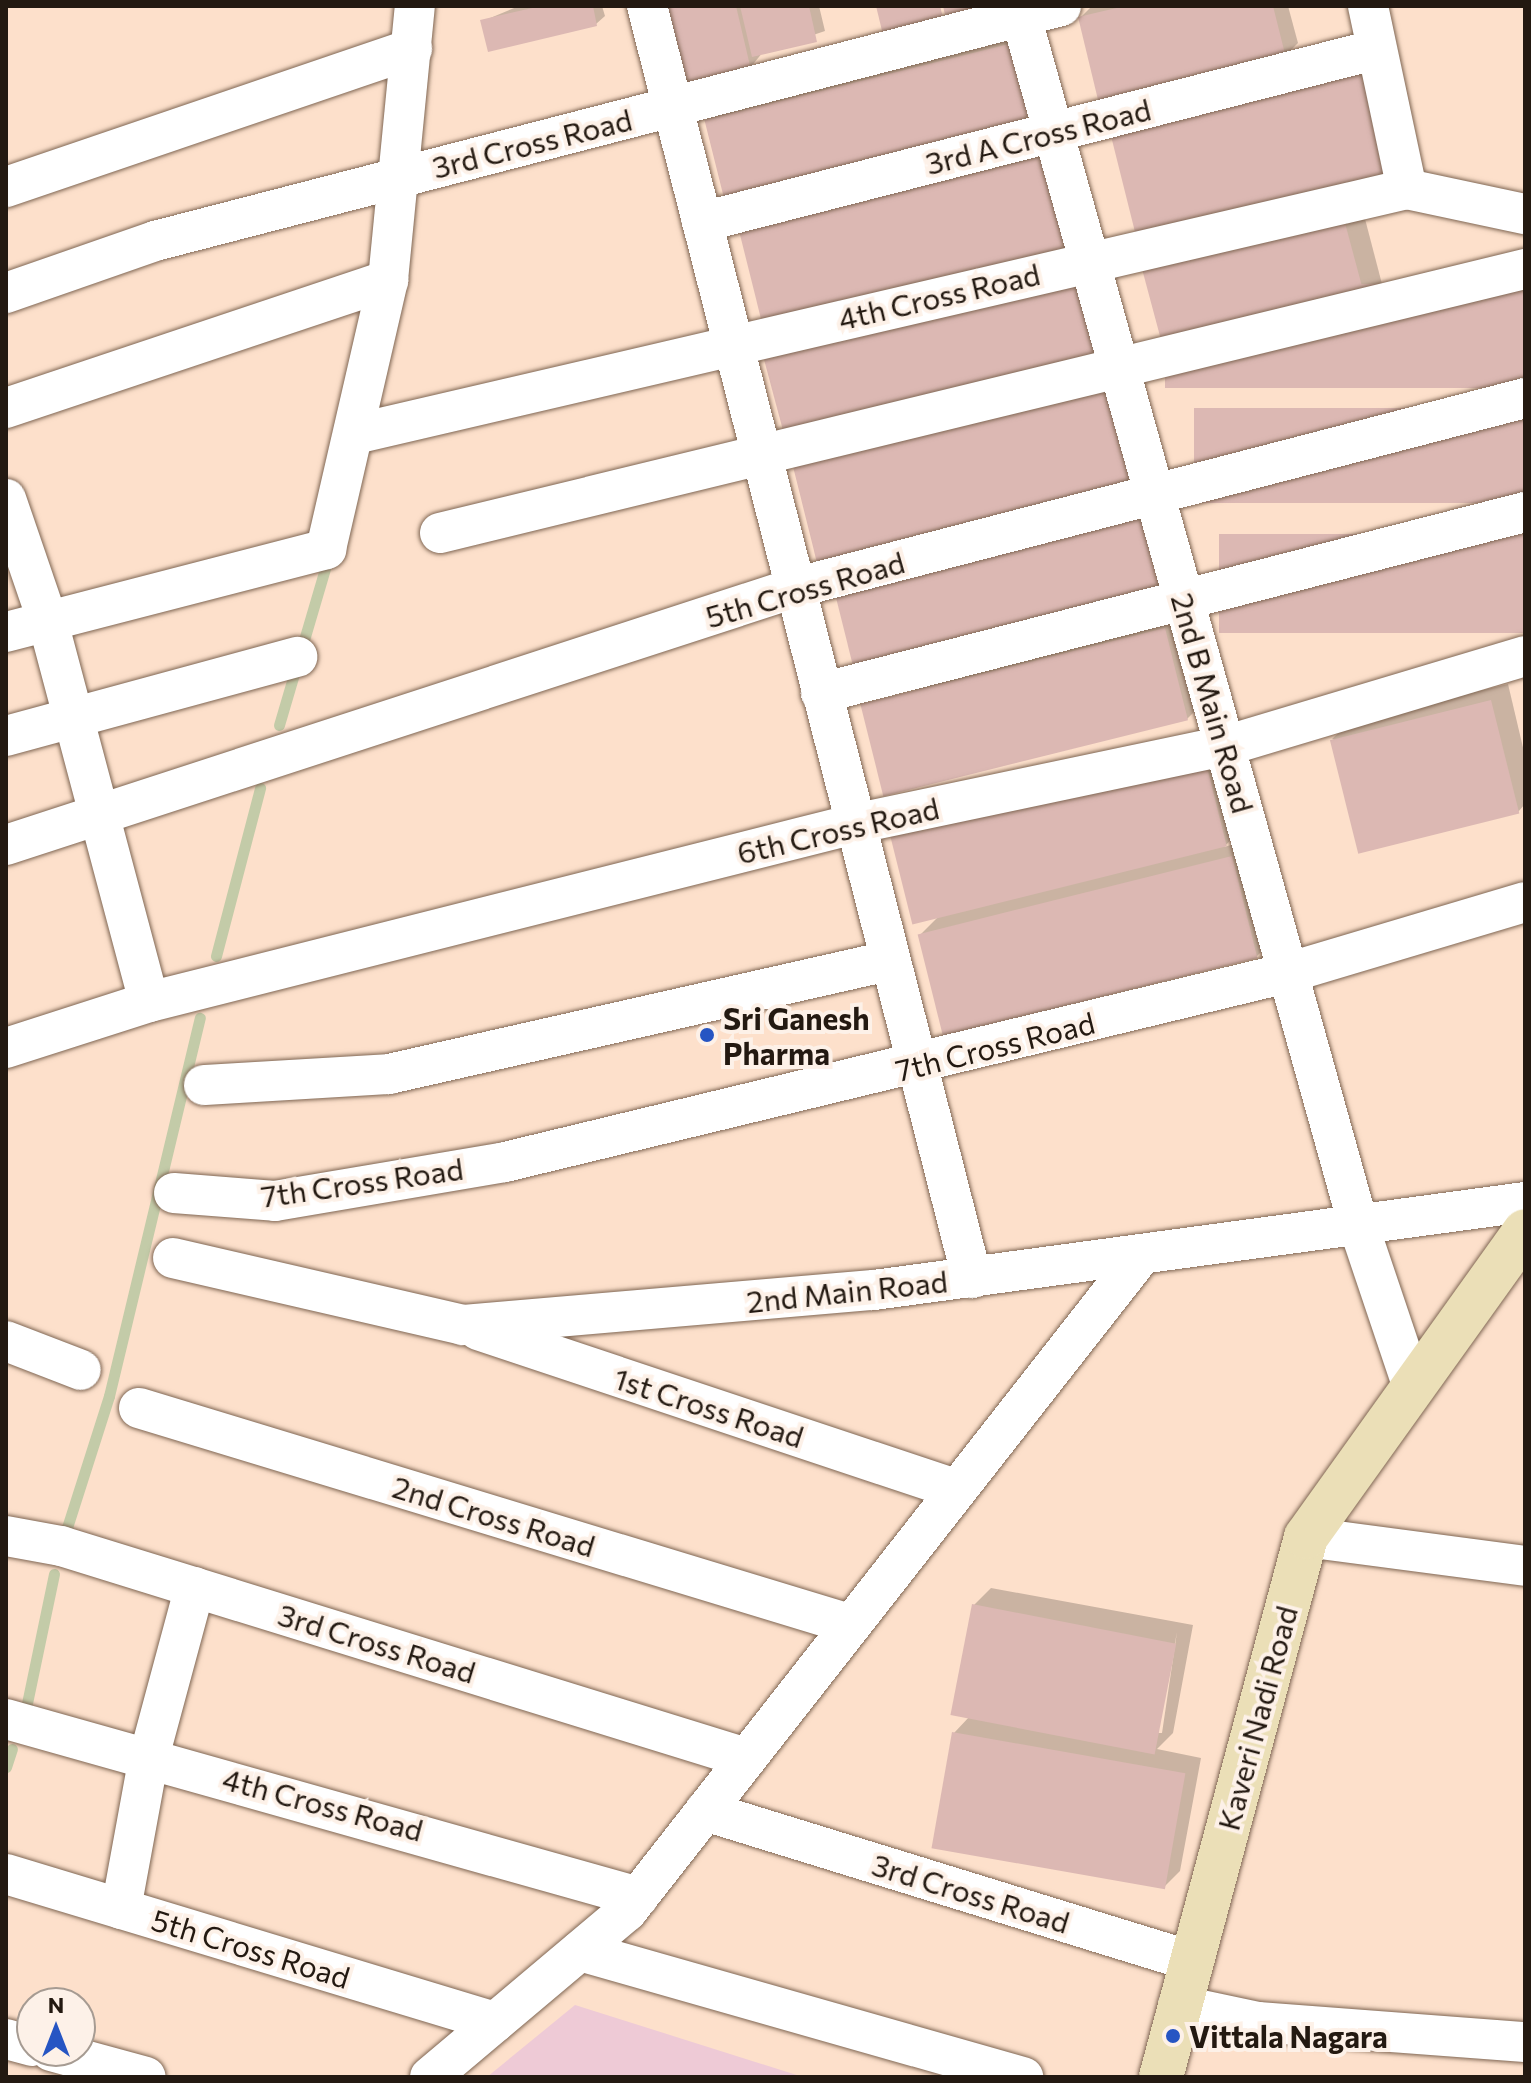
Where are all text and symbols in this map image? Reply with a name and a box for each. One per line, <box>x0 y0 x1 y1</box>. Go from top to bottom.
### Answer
street label: 3rd A Cross Road <box>922 91 1154 181</box>
street label: 3rd Cross Road <box>429 101 635 185</box>
street label: 4th Cross Road <box>835 255 1043 337</box>
street label: 5th Cross Road <box>701 543 909 635</box>
street label: 2nd B Main Road <box>1164 589 1262 817</box>
street label: 6th Cross Road <box>734 789 942 871</box>
place label: Sri Ganesh Pharma <box>723 1000 870 1070</box>
street label: 7th Cross Road <box>892 1004 1098 1088</box>
marker: Sri Ganesh Pharma <box>698 1026 716 1044</box>
street label: 7th Cross Road <box>259 1150 465 1214</box>
street label: 2nd Main Road <box>745 1263 949 1319</box>
street label: 1st Cross Road <box>610 1359 808 1455</box>
street label: 2nd Cross Road <box>389 1468 599 1564</box>
street label: 3rd Cross Road <box>274 1596 480 1690</box>
street label: Kaveri Nadi Road <box>1210 1602 1304 1834</box>
street label: 4th Cross Road <box>219 1760 427 1848</box>
street label: 3rd Cross Road <box>868 1846 1074 1940</box>
street label: 5th Cross Road <box>148 1901 354 1995</box>
north arrow <box>16 1987 96 2067</box>
text: N <box>48 1991 64 2018</box>
place label: Vittala Nagara <box>1189 2018 1388 2054</box>
marker: Vittala Nagara <box>1164 2027 1182 2045</box>

